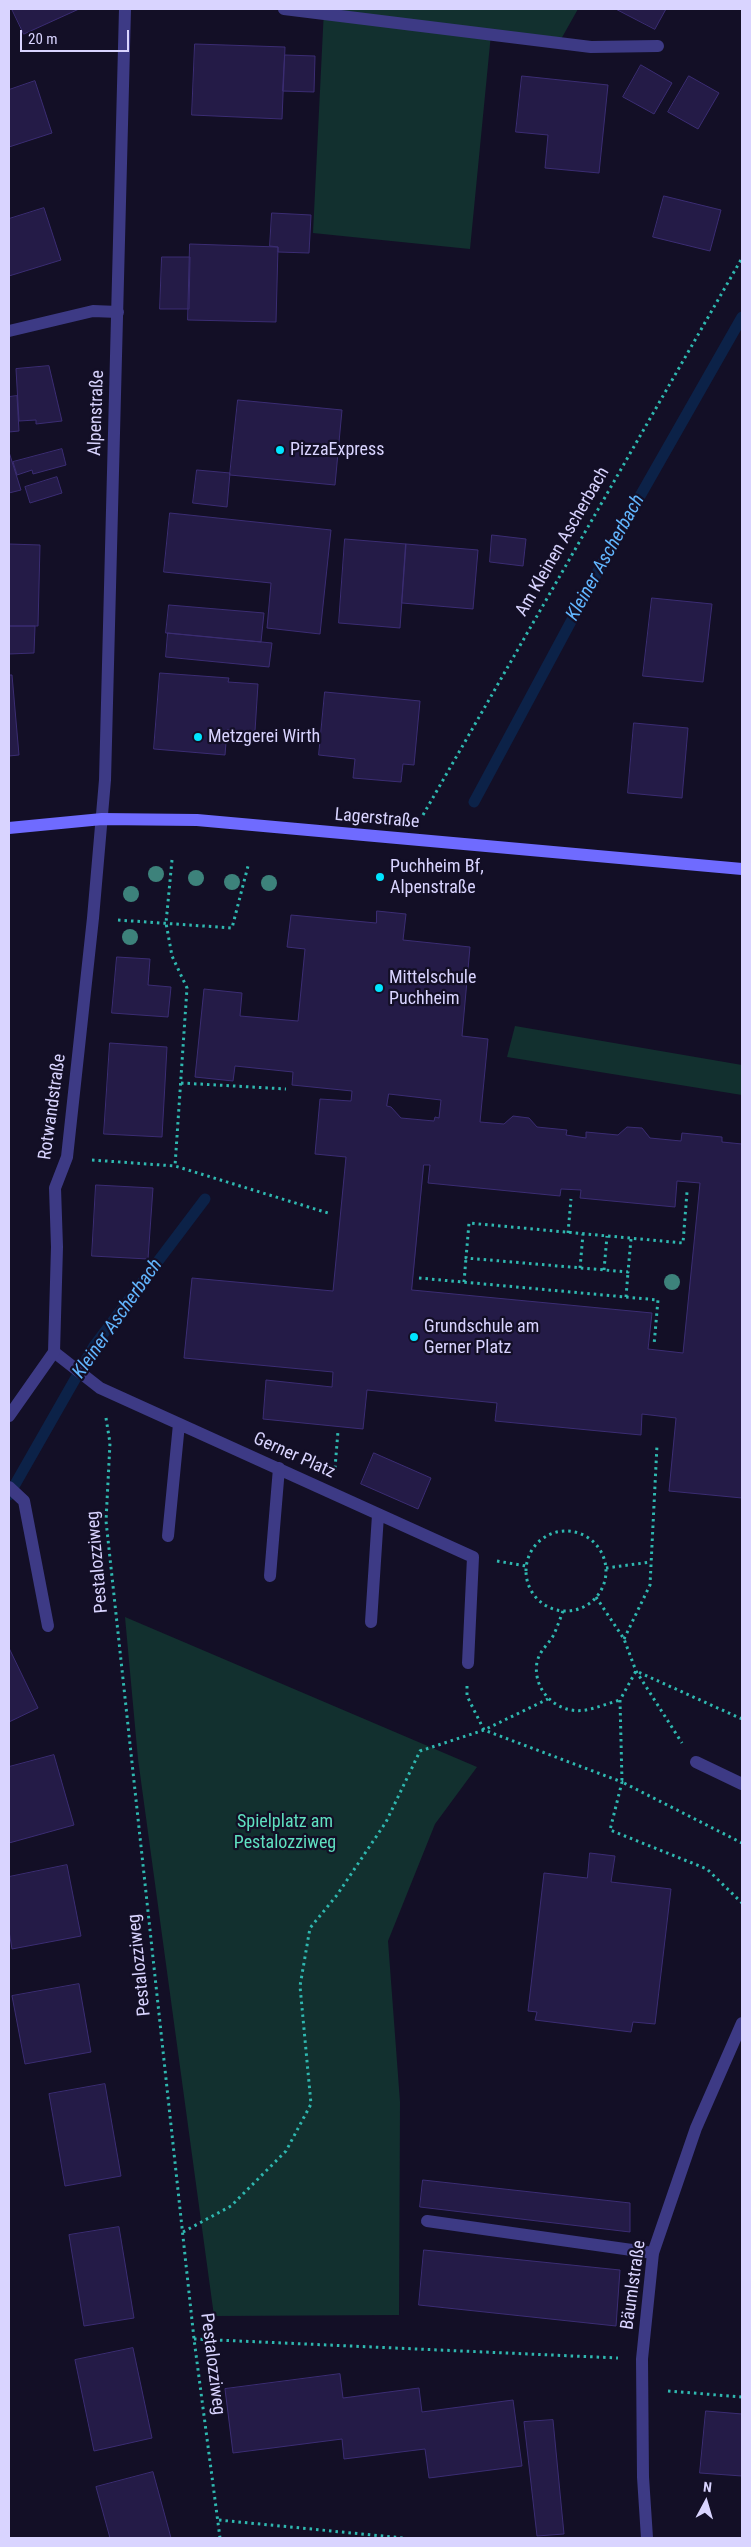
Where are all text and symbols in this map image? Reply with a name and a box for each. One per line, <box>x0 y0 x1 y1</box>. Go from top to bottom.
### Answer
scale bar <box>22 20 131 52</box>
text: 20 m <box>28 30 58 48</box>
street label: Alpenstraße <box>85 370 109 456</box>
place label: PizzaExpress <box>290 439 384 461</box>
marker: PizzaExpress <box>274 444 286 456</box>
street label: Am Kleinen Ascherbach <box>511 464 615 620</box>
water label: Kleiner Ascherbach <box>562 491 650 625</box>
place label: Metzgerei Wirth <box>208 726 320 748</box>
marker: Metzgerei Wirth <box>192 731 204 743</box>
street label: Lagerstraße <box>334 805 420 833</box>
place label: Puchheim Bf, Alpenstraße <box>390 856 484 899</box>
marker: Puchheim Bf, Alpenstraße <box>374 871 386 883</box>
place label: Mittelschule Puchheim <box>389 967 476 1010</box>
marker: Mittelschule Puchheim <box>373 982 385 994</box>
street label: Rotwandstraße <box>35 1053 71 1161</box>
water label: Kleiner Ascherbach <box>68 1255 168 1383</box>
place label: Grundschule am Gerner Platz <box>424 1316 539 1358</box>
marker: Grundschule am Gerner Platz <box>408 1331 420 1343</box>
street label: Gerner Platz <box>250 1428 338 1484</box>
street label: Pestalozziweg <box>83 1510 113 1614</box>
park label: Spielplatz am Pestalozziweg <box>234 1811 336 1854</box>
street label: Pestalozziweg <box>124 1913 156 2017</box>
street label: Bäumlstraße <box>617 2239 651 2331</box>
street label: Pestalozziweg <box>195 2312 229 2416</box>
north arrow <box>681 2477 731 2527</box>
text: N <box>702 2479 713 2495</box>

